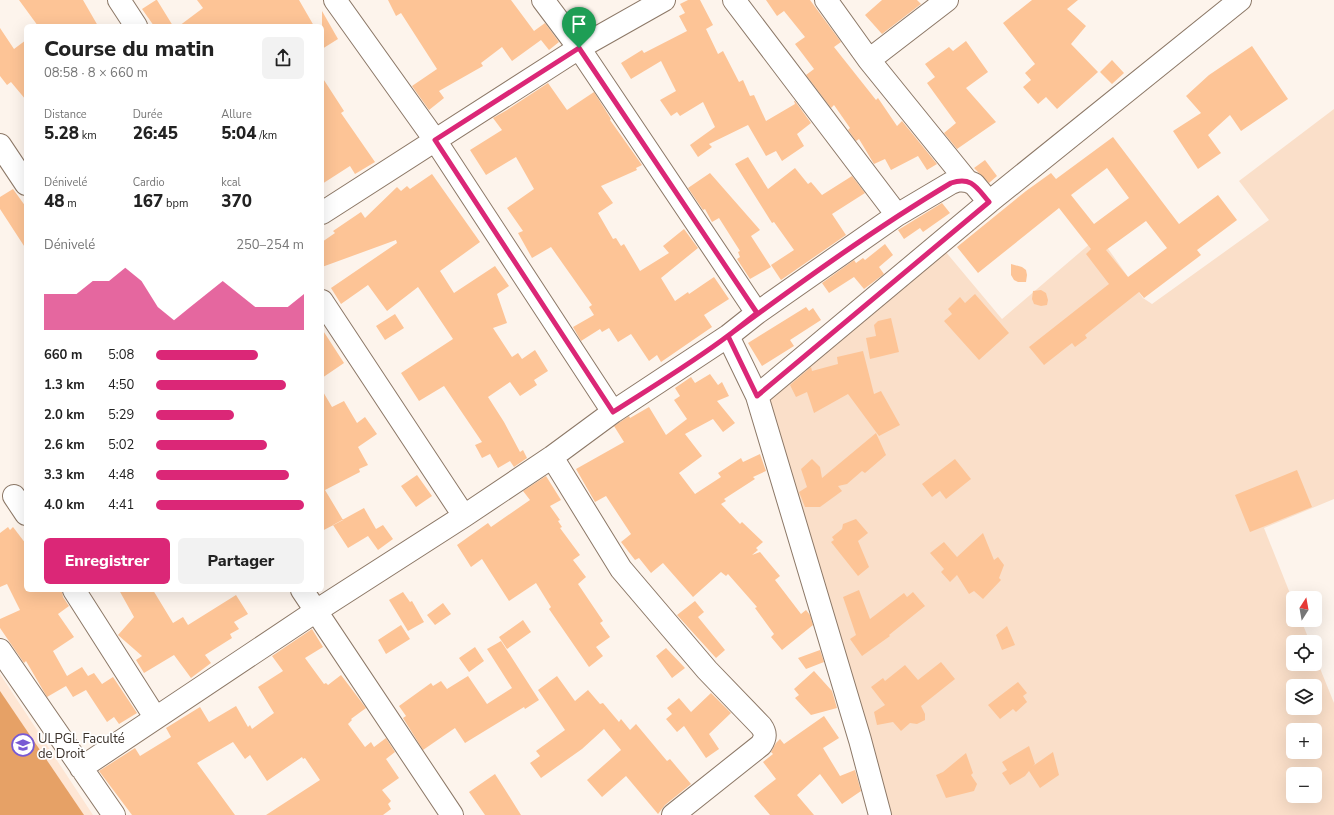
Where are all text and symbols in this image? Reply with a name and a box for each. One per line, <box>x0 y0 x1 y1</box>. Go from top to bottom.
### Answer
pin <box>562 7.0 596 48</box>
icon: arrive <box>568 13 590 35</box>
text: Course du matin <box>44 34 214 64</box>
button: share <box>262 37 304 79</box>
text: 08:58 · 8 × 660 m <box>44 64 148 82</box>
text: Distance <box>44 107 87 122</box>
text: Durée <box>133 107 163 122</box>
text: Allure <box>221 107 252 122</box>
text: 5.28 <box>44 122 79 145</box>
text: 26:45 <box>133 122 178 145</box>
text: 5:04 <box>221 122 256 145</box>
text: km <box>79 128 97 143</box>
text: /km <box>256 128 277 143</box>
text: Dénivelé <box>44 175 87 190</box>
text: Cardio <box>133 175 165 190</box>
text: kcal <box>221 175 241 190</box>
text: 48 <box>44 190 64 213</box>
text: 167 <box>133 190 163 213</box>
text: 370 <box>221 190 252 213</box>
text: m <box>64 196 77 211</box>
text: bpm <box>163 196 188 211</box>
text: Dénivelé <box>44 236 95 254</box>
text: 250–254 m <box>236 236 304 254</box>
text: 660 m <box>44 346 82 364</box>
text: 5:08 <box>108 346 134 364</box>
text: 1.3 km <box>44 376 85 394</box>
text: 4:50 <box>108 376 134 394</box>
text: 2.0 km <box>44 406 85 424</box>
text: 5:29 <box>108 406 134 424</box>
text: 2.6 km <box>44 436 85 454</box>
text: 5:02 <box>108 436 134 454</box>
text: 3.3 km <box>44 466 85 484</box>
text: 4:48 <box>108 466 134 484</box>
text: 4.0 km <box>44 496 85 514</box>
text: 4:41 <box>108 496 134 514</box>
button: Enregistrer <box>44 538 170 584</box>
button: Partager <box>178 538 304 584</box>
north arrow <box>1286 591 1322 627</box>
map controls <box>1286 591 1322 803</box>
button: locate <box>1286 635 1322 671</box>
button: layers <box>1286 679 1322 715</box>
button: + <box>1286 723 1322 759</box>
place label: ULPGL Faculté de Droit <box>38 730 125 763</box>
school or university icon: ULPGL Faculté de Droit <box>10 732 36 758</box>
button: − <box>1286 767 1322 803</box>

